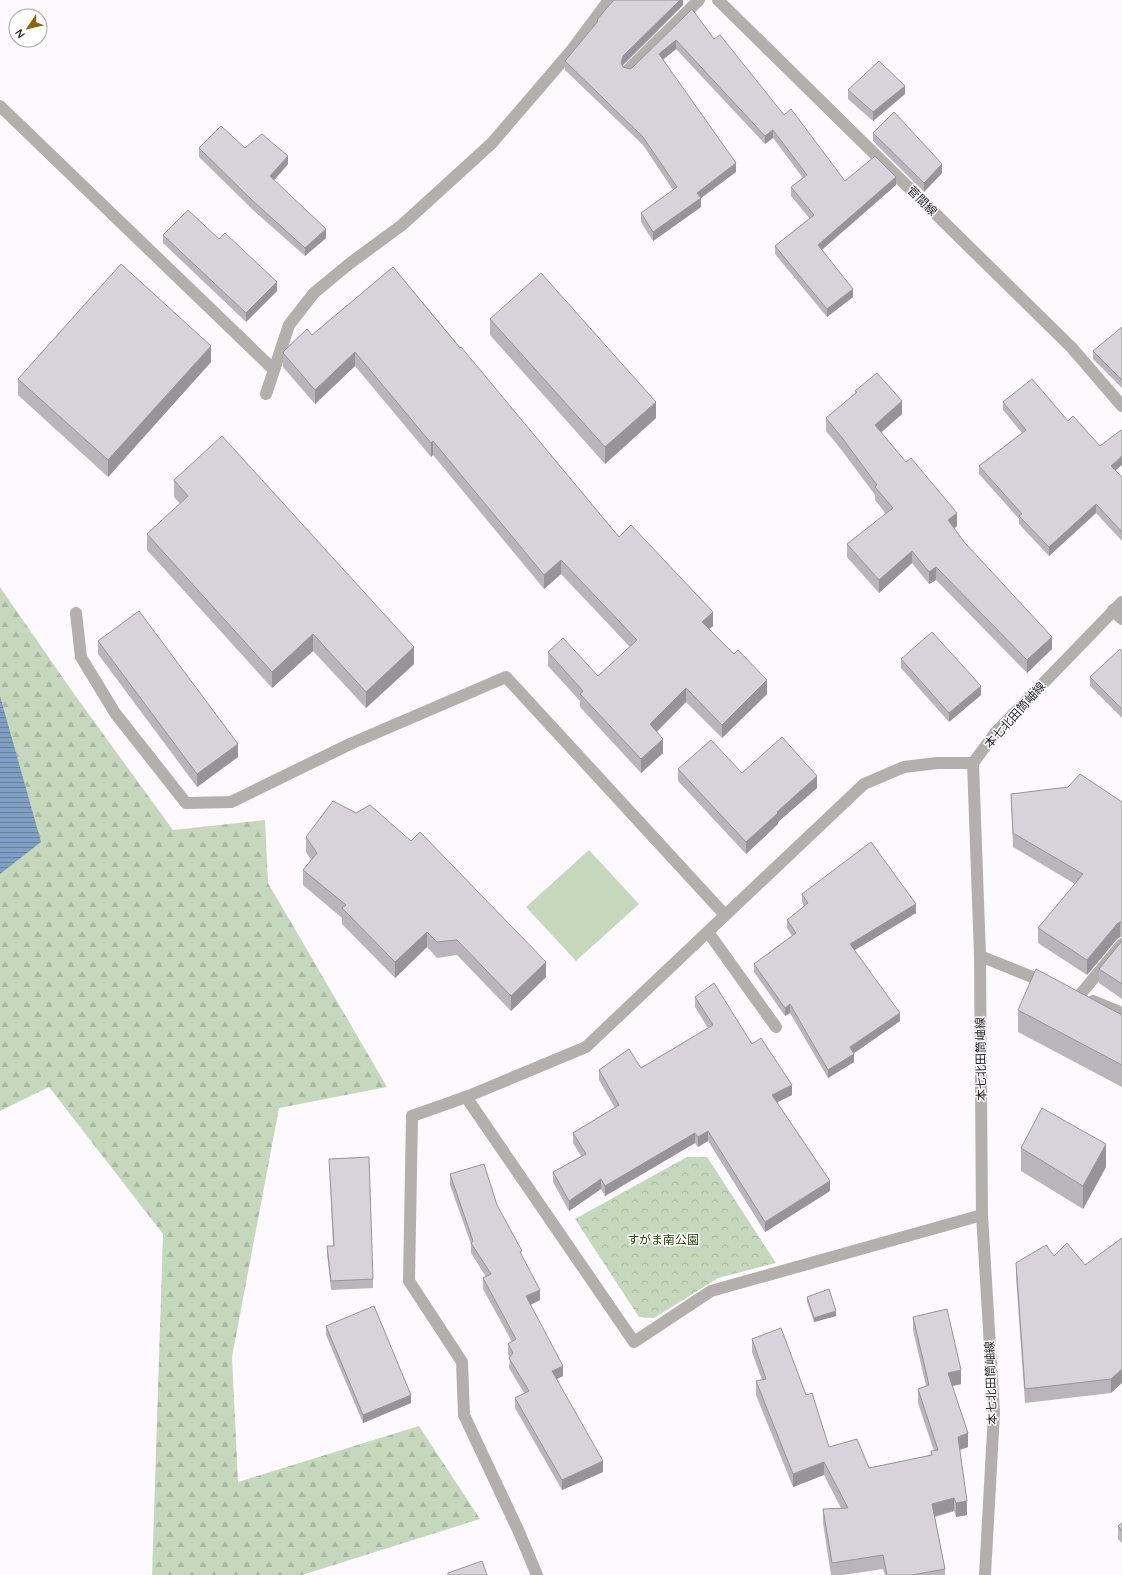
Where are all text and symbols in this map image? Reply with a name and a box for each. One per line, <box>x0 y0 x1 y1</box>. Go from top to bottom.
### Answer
north arrow <box>8 8 48 48</box>
text: N <box>12 26 28 41</box>
street label: 菅間線 <box>904 183 940 219</box>
street label: 本七北田筒岫線 <box>981 678 1048 751</box>
street label: 本七北田筒岫線 <box>972 1017 989 1101</box>
park label: すがま南公園 <box>627 1232 699 1247</box>
street label: 本七北田筒岫線 <box>982 1341 999 1425</box>

